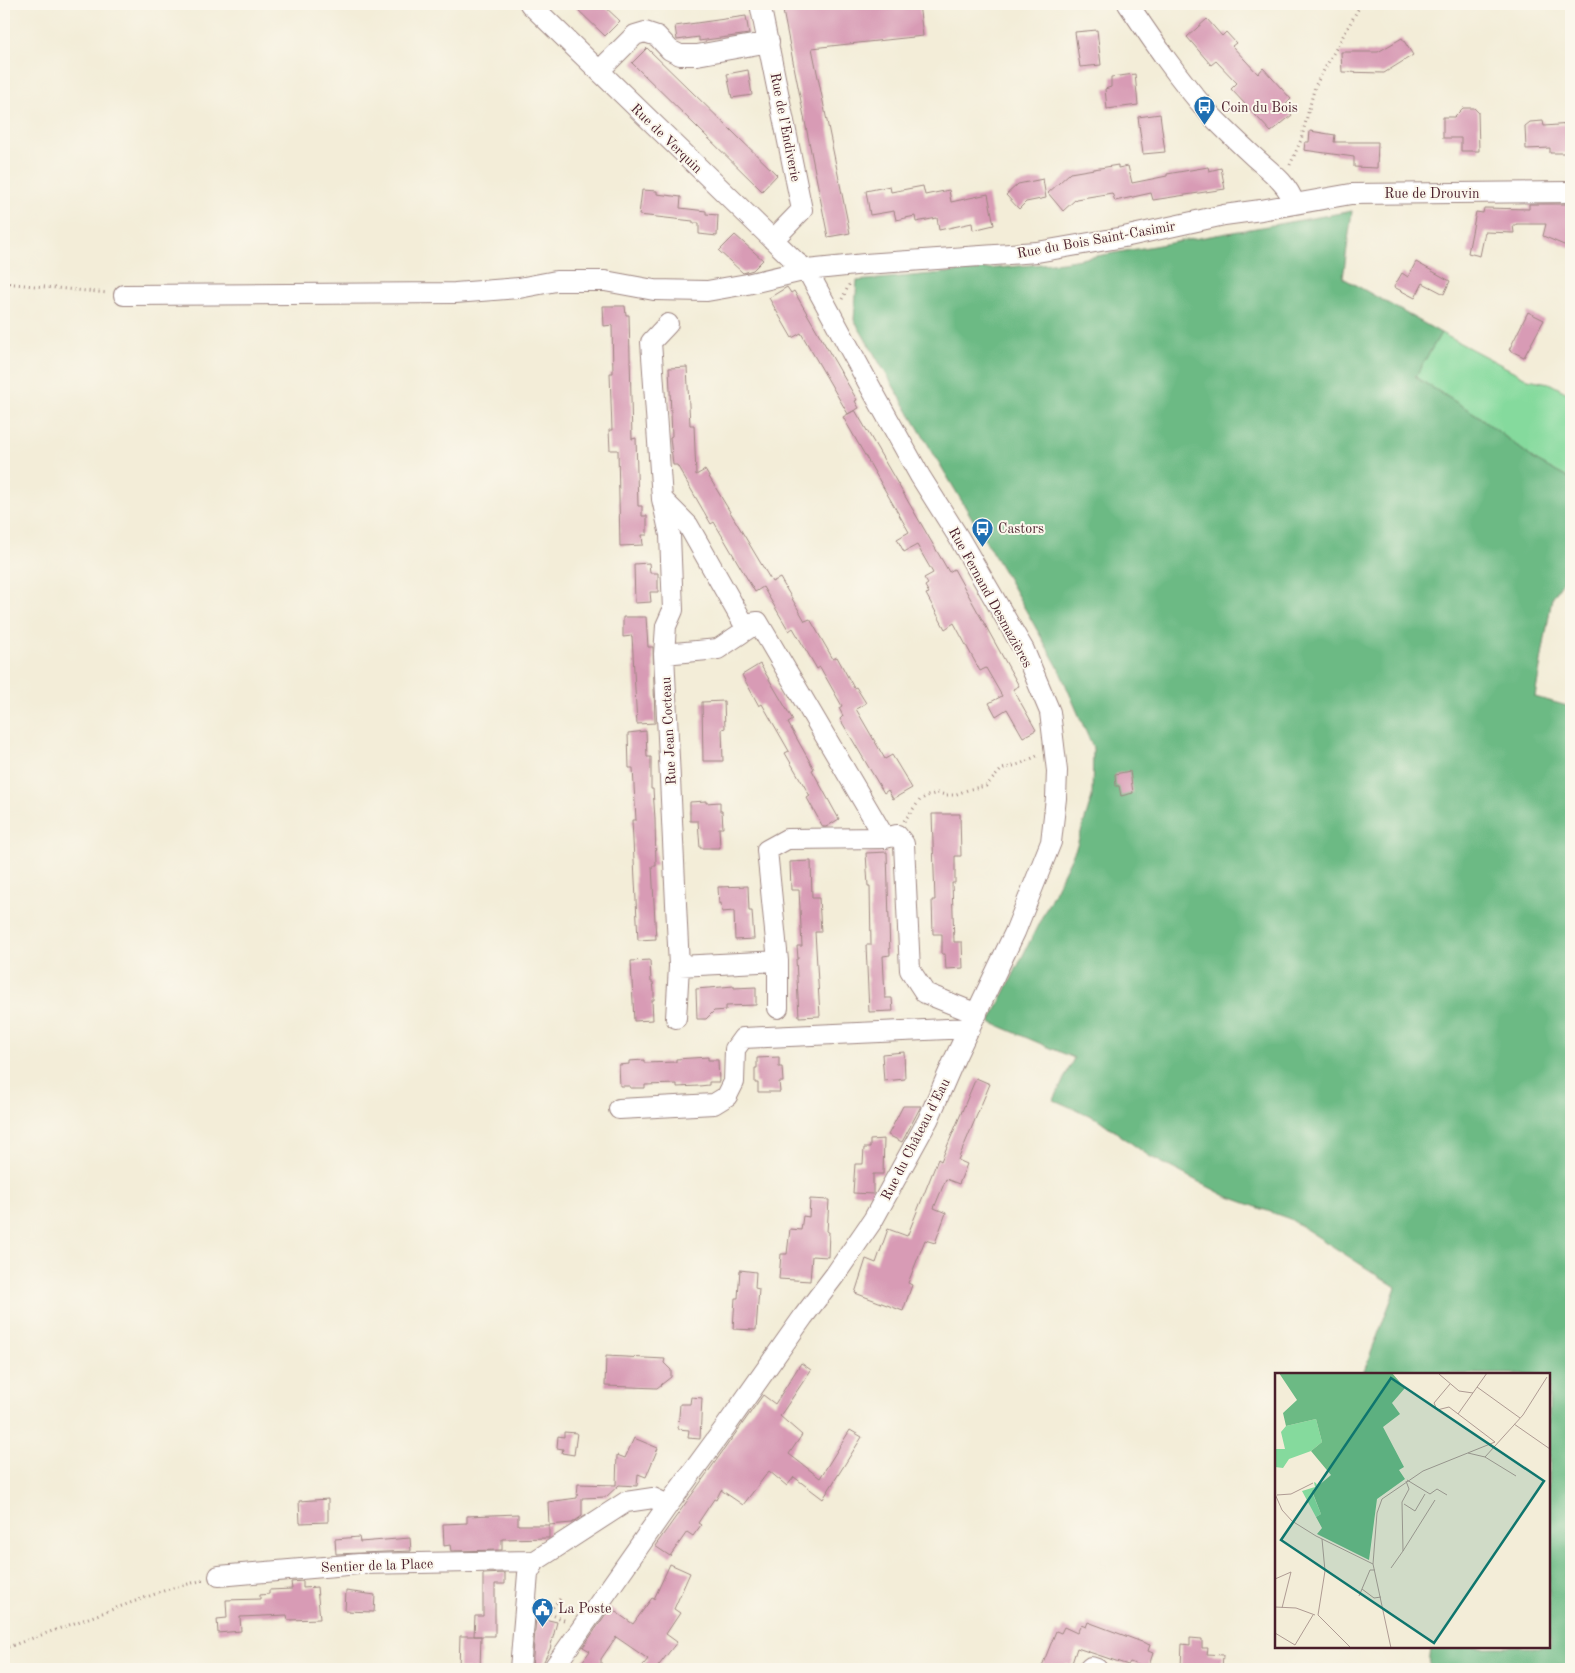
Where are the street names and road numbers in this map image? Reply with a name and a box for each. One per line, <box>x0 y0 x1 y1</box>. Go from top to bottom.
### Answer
street label: Rue de l’Endiverie <box>768 72 802 183</box>
street label: Rue de Verquin <box>628 101 705 176</box>
street label: Rue de Drouvin <box>1384 187 1480 201</box>
street label: Rue du Bois Saint-Casimir <box>1016 219 1177 261</box>
street label: Rue Fernand Desmazières <box>946 525 1035 670</box>
street label: Rue Jean Cocteau <box>659 676 679 785</box>
street label: Rue du Château d'Eau <box>879 1076 953 1203</box>
street label: Sentier de la Place <box>321 1557 434 1575</box>

